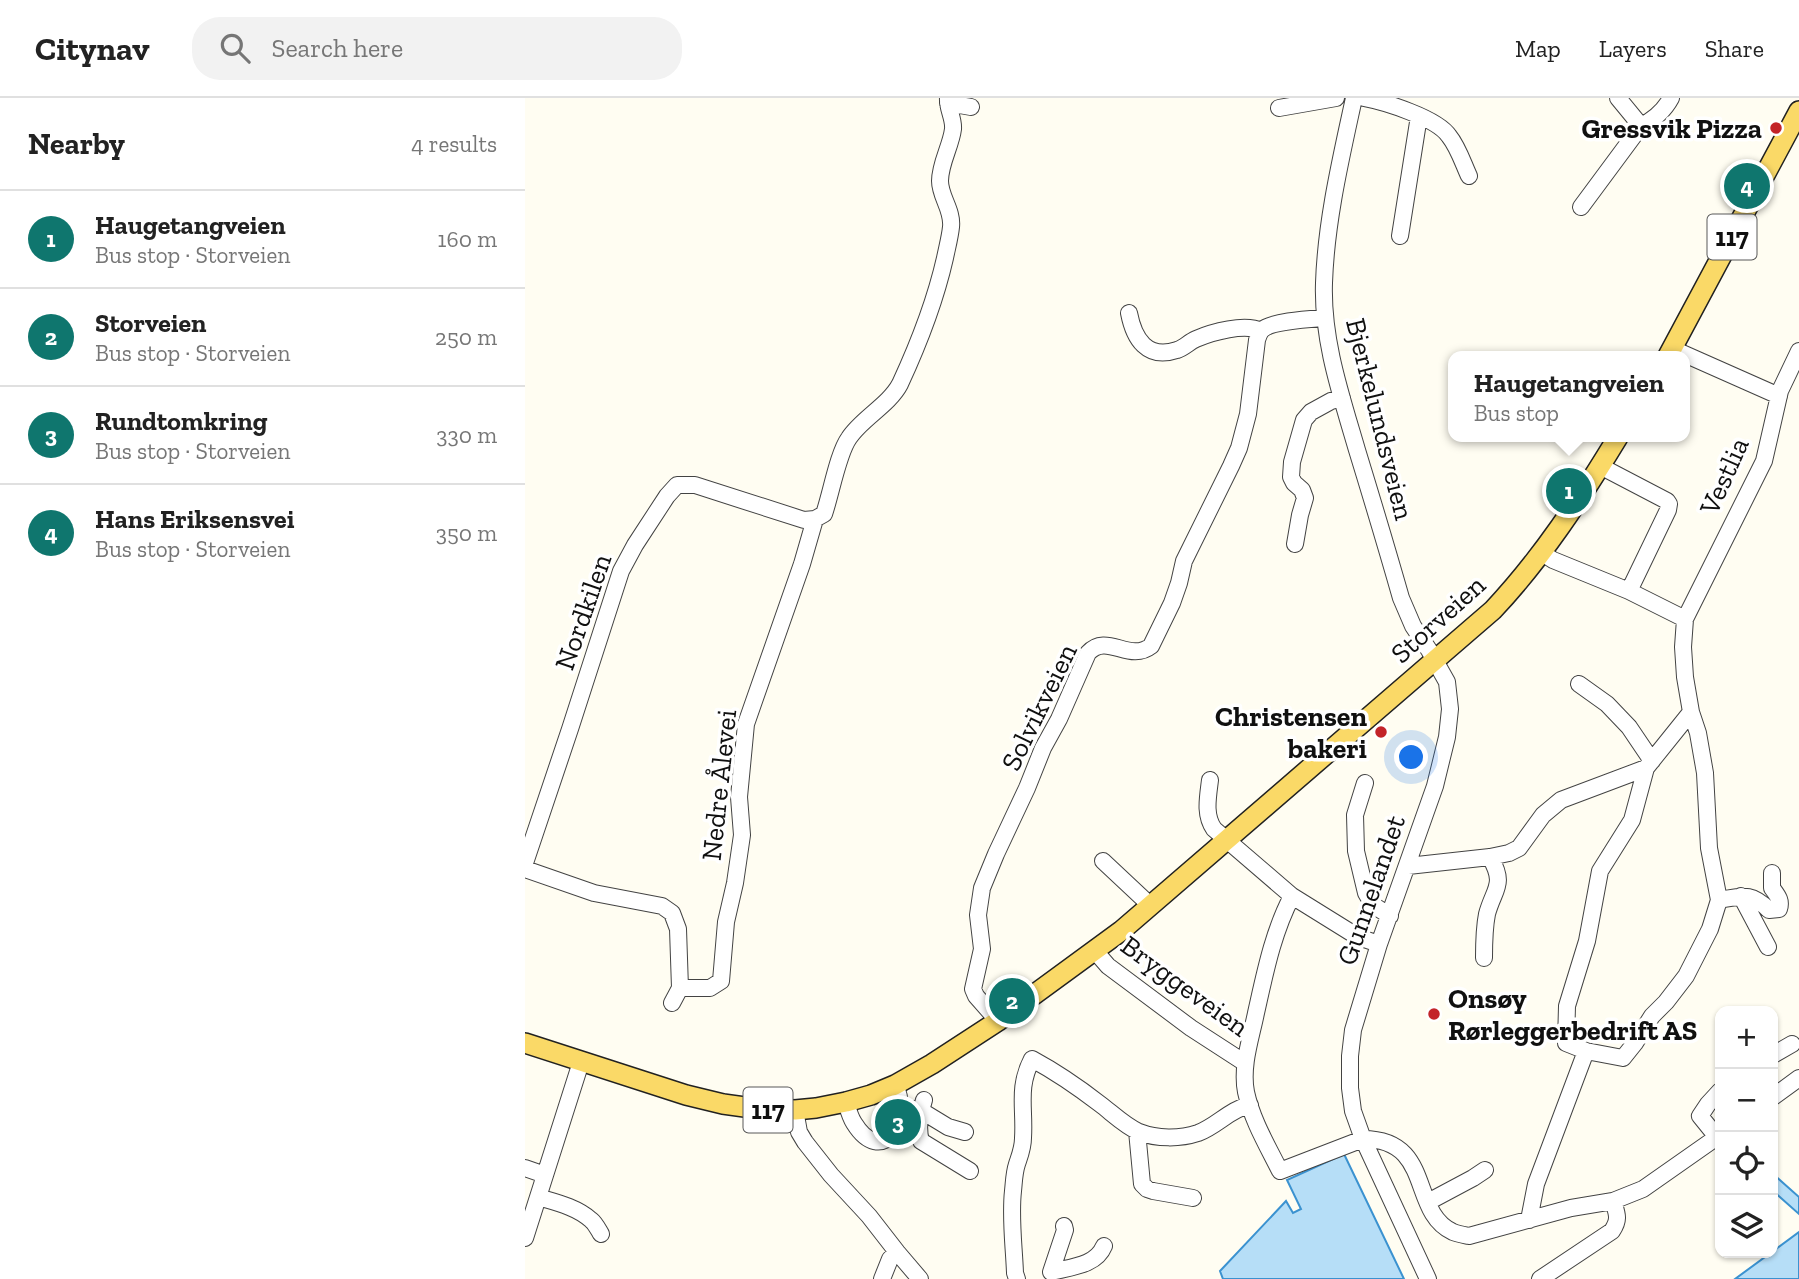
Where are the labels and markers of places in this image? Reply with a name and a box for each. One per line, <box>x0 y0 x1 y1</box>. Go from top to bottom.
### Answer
place label: Gressvik Pizza <box>1581 112 1762 145</box>
marker: Gressvik Pizza <box>1768 120 1784 136</box>
pin: 4 <box>1724 160 1770 212</box>
pin: 1 <box>1546 465 1592 517</box>
place label: Christensen bakeri <box>1215 700 1367 765</box>
marker: Christensen bakeri <box>1373 724 1389 740</box>
pin: 2 <box>989 975 1035 1027</box>
place label: Onsøy Rørleggerbedrift AS <box>1448 982 1697 1047</box>
marker: Onsøy Rørleggerbedrift AS <box>1426 1006 1442 1022</box>
pin: 3 <box>875 1096 921 1148</box>

